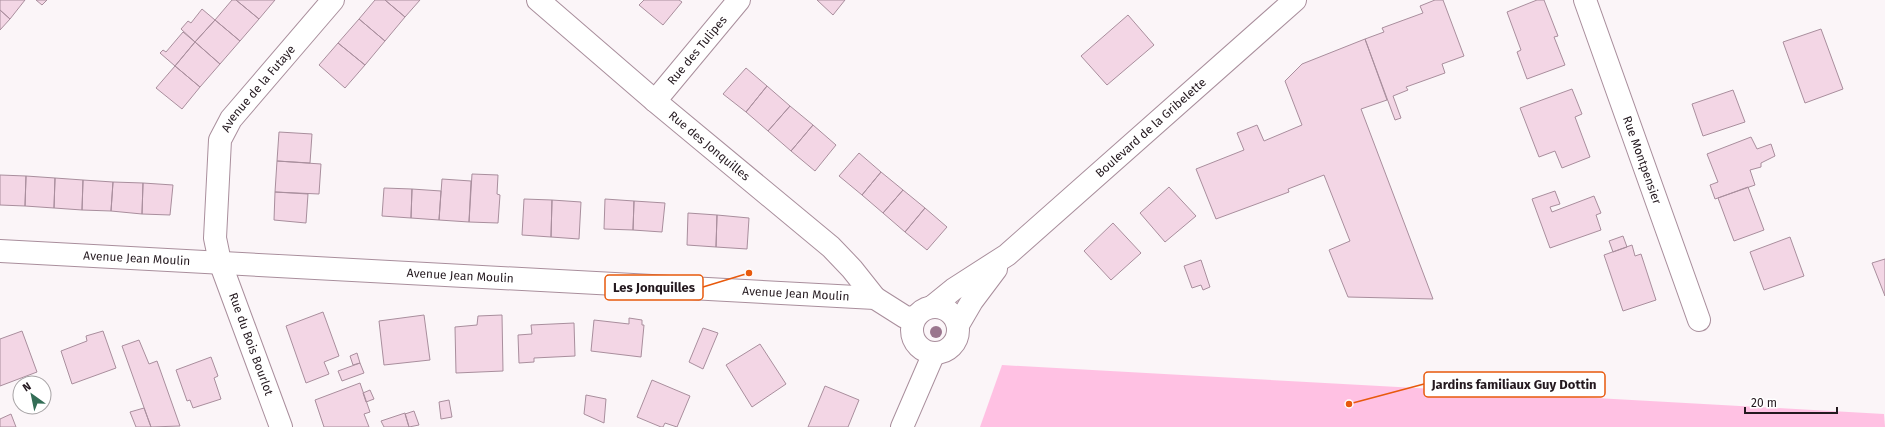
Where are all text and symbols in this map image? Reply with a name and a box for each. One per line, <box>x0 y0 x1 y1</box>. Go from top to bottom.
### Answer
street label: Rue des Tulipes <box>665 13 730 88</box>
street label: Avenue de la Futaye <box>218 42 298 134</box>
street label: Boulevard de la Gribelette <box>1093 75 1209 180</box>
street label: Rue des Jonquilles <box>666 108 753 184</box>
street label: Rue Montpensier <box>1620 114 1664 206</box>
street label: Avenue Jean Moulin <box>83 248 191 268</box>
street label: Avenue Jean Moulin <box>406 266 514 286</box>
callout: Les Jonquilles <box>605 275 703 300</box>
text: Les Jonquilles <box>613 280 696 295</box>
street label: Avenue Jean Moulin <box>742 284 850 304</box>
street label: Rue du Bois Bourlot <box>226 291 276 398</box>
callout: Jardins familiaux Guy Dottin <box>1424 372 1605 397</box>
north arrow <box>12 375 52 415</box>
text: Jardins familiaux Guy Dottin <box>1430 377 1597 392</box>
text: N <box>20 380 33 394</box>
scale bar <box>1745 389 1837 415</box>
text: 20 m <box>1751 396 1777 410</box>

